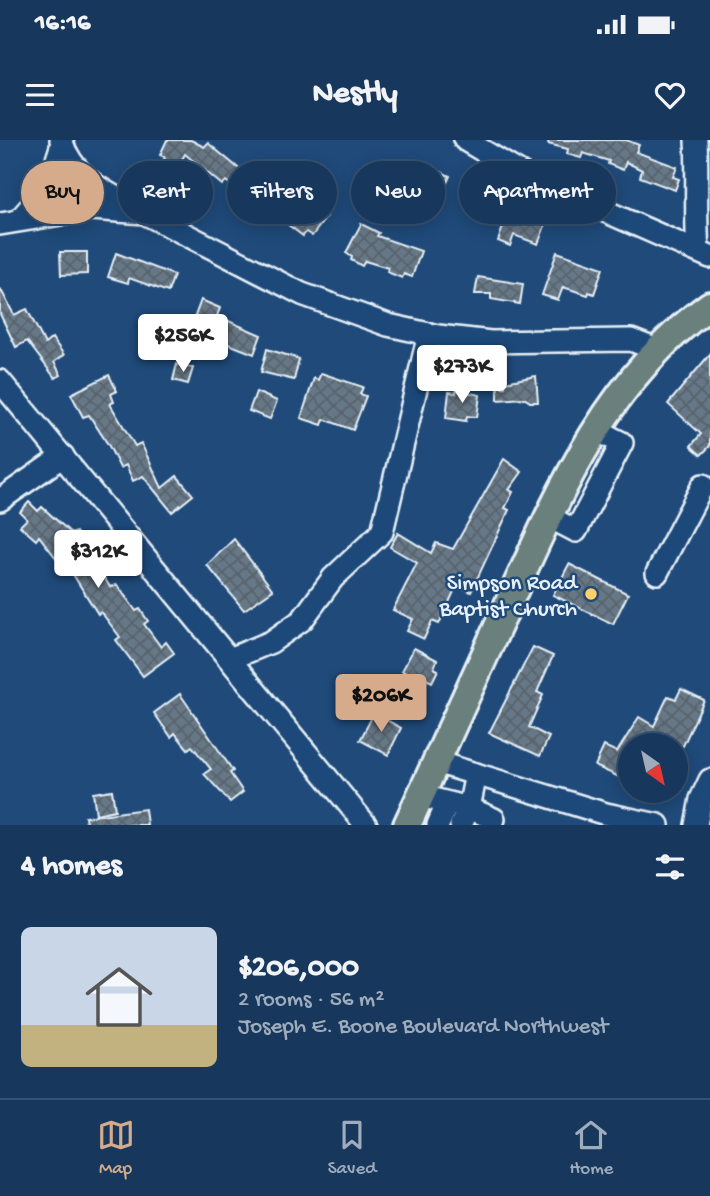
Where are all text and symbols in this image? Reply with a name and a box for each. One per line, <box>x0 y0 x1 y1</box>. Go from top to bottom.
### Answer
text: 16:16 <box>35 9 91 40</box>
icon: menu <box>21 76 59 114</box>
text: Nestly <box>312 76 398 114</box>
icon: heart <box>651 76 689 114</box>
chip: Buy <box>21 161 104 224</box>
chip: Rent <box>118 161 213 224</box>
chip: Filters <box>227 161 337 224</box>
chip: New <box>351 161 445 224</box>
chip: Apartment <box>459 161 616 224</box>
pin: $256K <box>134 314 232 374</box>
text: $256K <box>154 323 212 350</box>
pin: $273K <box>413 345 511 405</box>
text: $273K <box>433 354 491 381</box>
pin: $312K <box>49 531 147 590</box>
text: $312K <box>70 539 126 566</box>
place label: Simpson Road Baptist Church <box>439 571 579 624</box>
marker: Simpson Road Baptist Church <box>583 586 599 602</box>
pin: $206K <box>332 674 430 734</box>
text: $206K <box>352 683 411 710</box>
north arrow <box>618 733 688 803</box>
map controls <box>618 733 688 803</box>
icon: filters <box>651 848 689 886</box>
text: 4 homes <box>21 850 122 885</box>
text: $206,000 <box>238 952 359 987</box>
icon: home <box>77 955 161 1039</box>
text: 2 rooms · 56 m² <box>238 987 384 1014</box>
text: Joseph E. Boone Boulevard Northwest <box>238 1014 608 1041</box>
tab: Map <box>97 1116 135 1181</box>
tab: Saved <box>328 1116 376 1181</box>
tab: Home <box>569 1116 613 1181</box>

